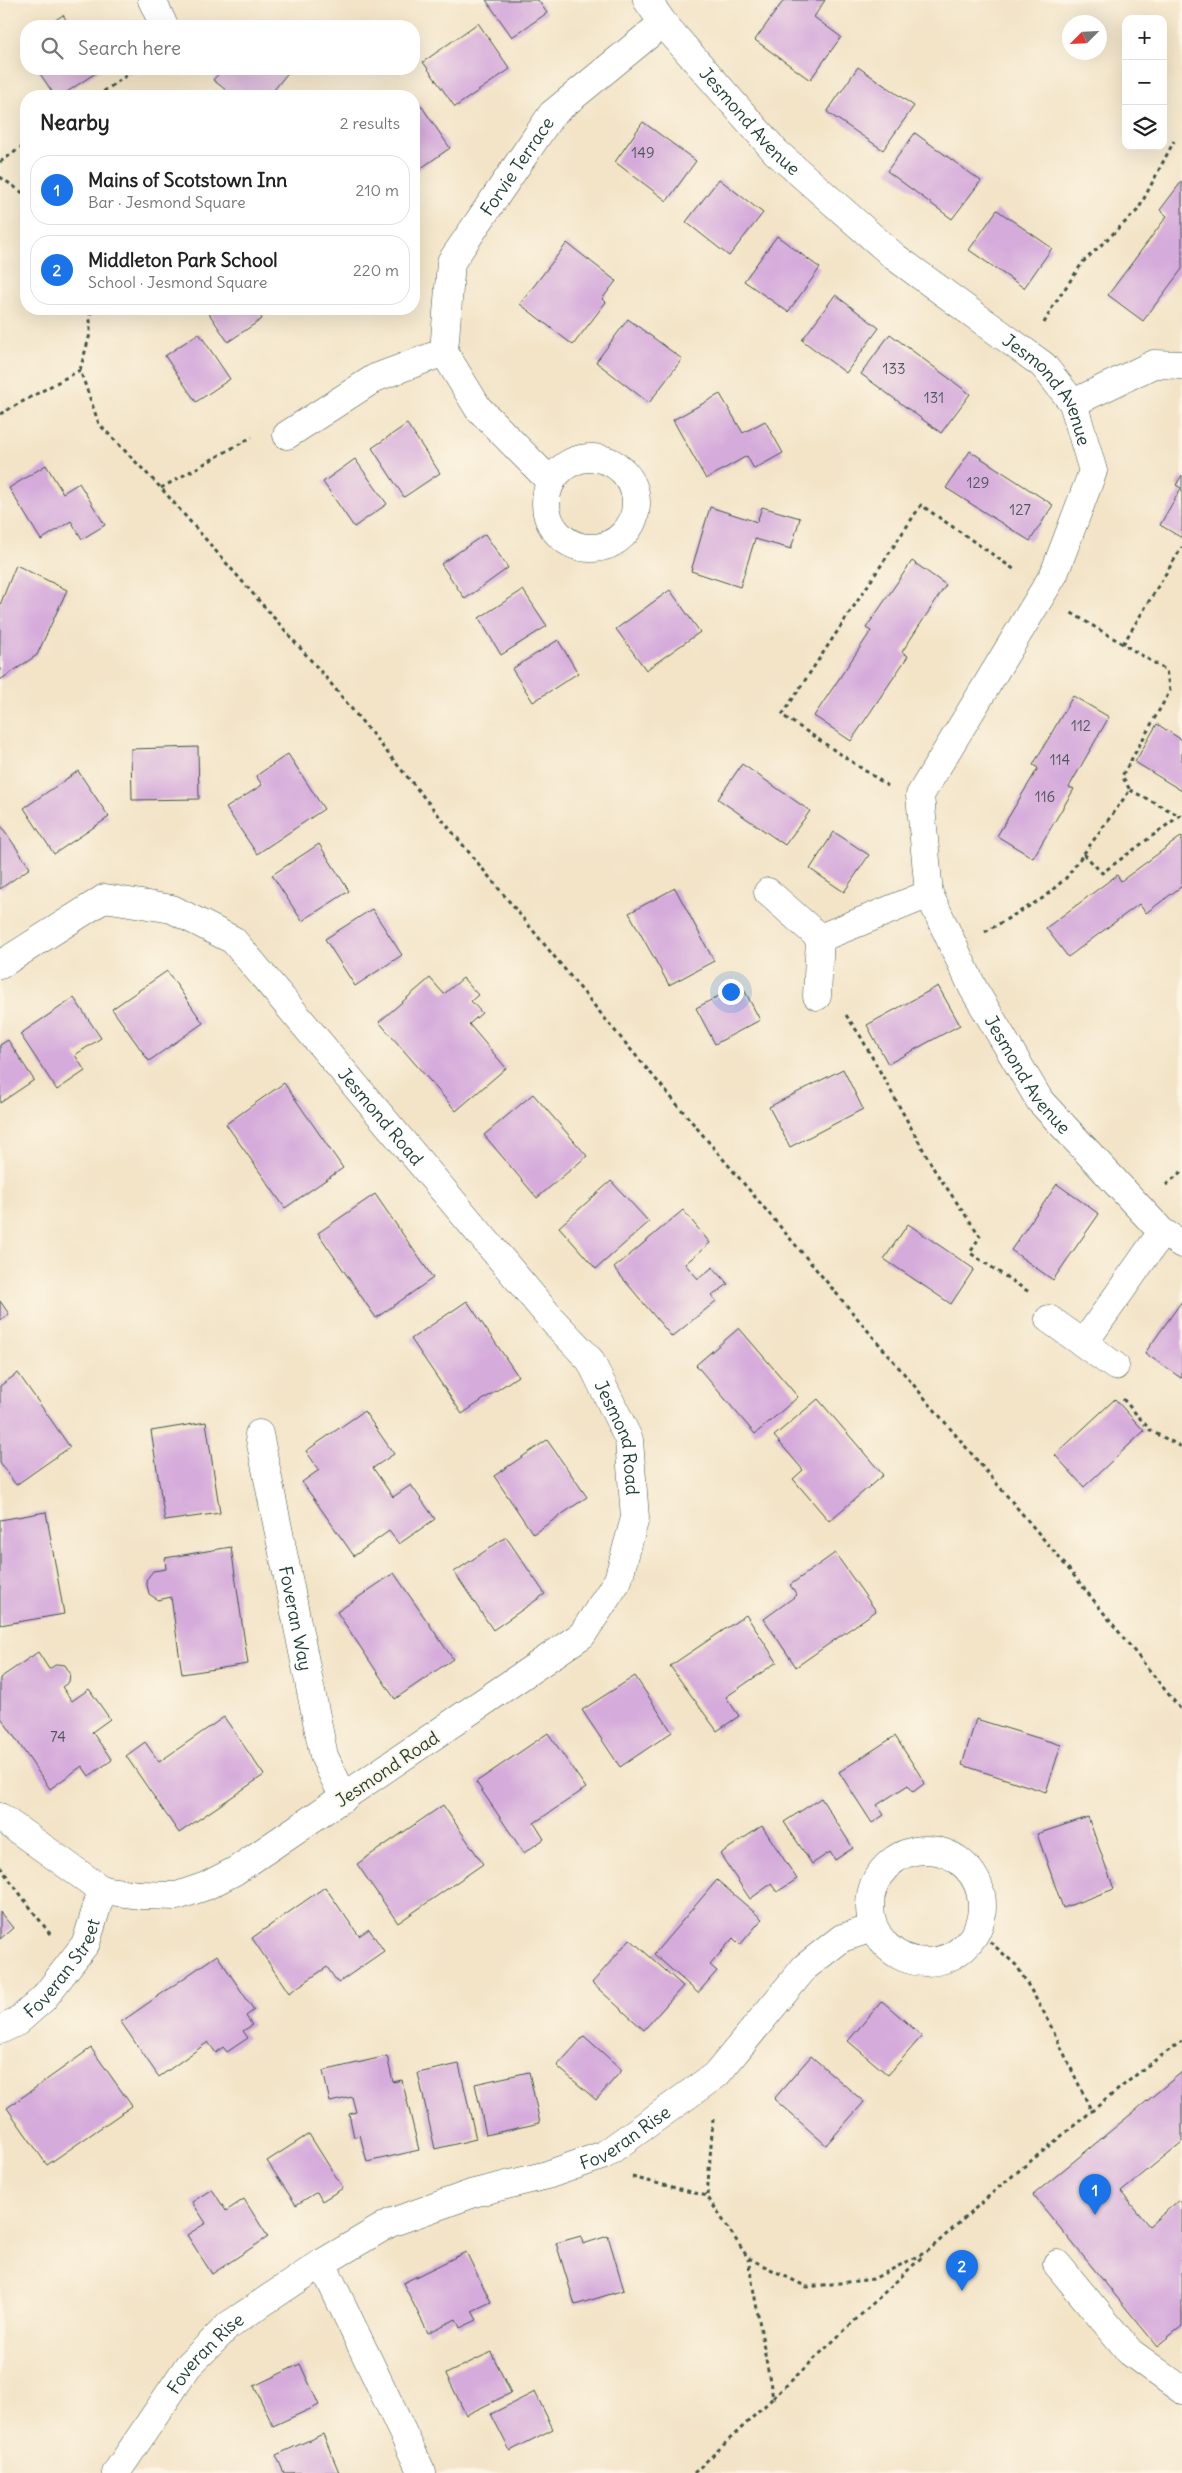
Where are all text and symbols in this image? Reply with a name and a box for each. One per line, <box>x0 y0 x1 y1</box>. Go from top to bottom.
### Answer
north arrow <box>1062 15 1107 60</box>
map controls <box>1122 15 1167 150</box>
button: + <box>1122 15 1167 60</box>
search box <box>20 20 420 75</box>
icon: search <box>38 34 66 62</box>
text: Search here <box>78 36 181 60</box>
button: − <box>1122 60 1167 105</box>
street label: Jesmond Avenue <box>695 62 805 180</box>
button: layers <box>1122 105 1167 150</box>
text: Nearby <box>40 109 110 136</box>
street label: Forvie Terrace <box>475 112 558 220</box>
text: 2 results <box>340 113 400 133</box>
house number: 149 <box>631 143 655 162</box>
text: Mains of Scotstown Inn <box>88 168 287 192</box>
text: 1 <box>54 180 60 200</box>
text: 210 m <box>356 180 399 200</box>
text: Bar · Jesmond Square <box>88 192 246 212</box>
text: Middleton Park School <box>88 248 278 272</box>
text: 2 <box>53 260 61 280</box>
text: 220 m <box>353 260 399 280</box>
text: School · Jesmond Square <box>88 272 267 292</box>
street label: Jesmond Avenue <box>998 328 1096 448</box>
house number: 133 <box>883 359 906 378</box>
house number: 131 <box>924 388 944 407</box>
house number: 129 <box>967 473 989 492</box>
house number: 127 <box>1009 500 1031 519</box>
house number: 112 <box>1071 716 1091 735</box>
house number: 114 <box>1050 750 1071 769</box>
house number: 116 <box>1035 787 1055 806</box>
your location <box>718 979 744 1005</box>
street label: Jesmond Avenue <box>980 1011 1076 1138</box>
street label: Jesmond Road <box>333 1063 429 1170</box>
street label: Jesmond Road <box>590 1376 645 1496</box>
street label: Foveran Way <box>274 1564 318 1673</box>
street label: Jesmond Road <box>331 1726 444 1812</box>
house number: 74 <box>50 1727 66 1746</box>
street label: Foveran Street <box>18 1916 104 2023</box>
street label: Foveran Rise <box>576 2100 674 2174</box>
pin: 1 <box>1079 2174 1111 2215</box>
pin: 2 <box>946 2250 978 2291</box>
street label: Foveran Rise <box>161 2307 248 2398</box>

